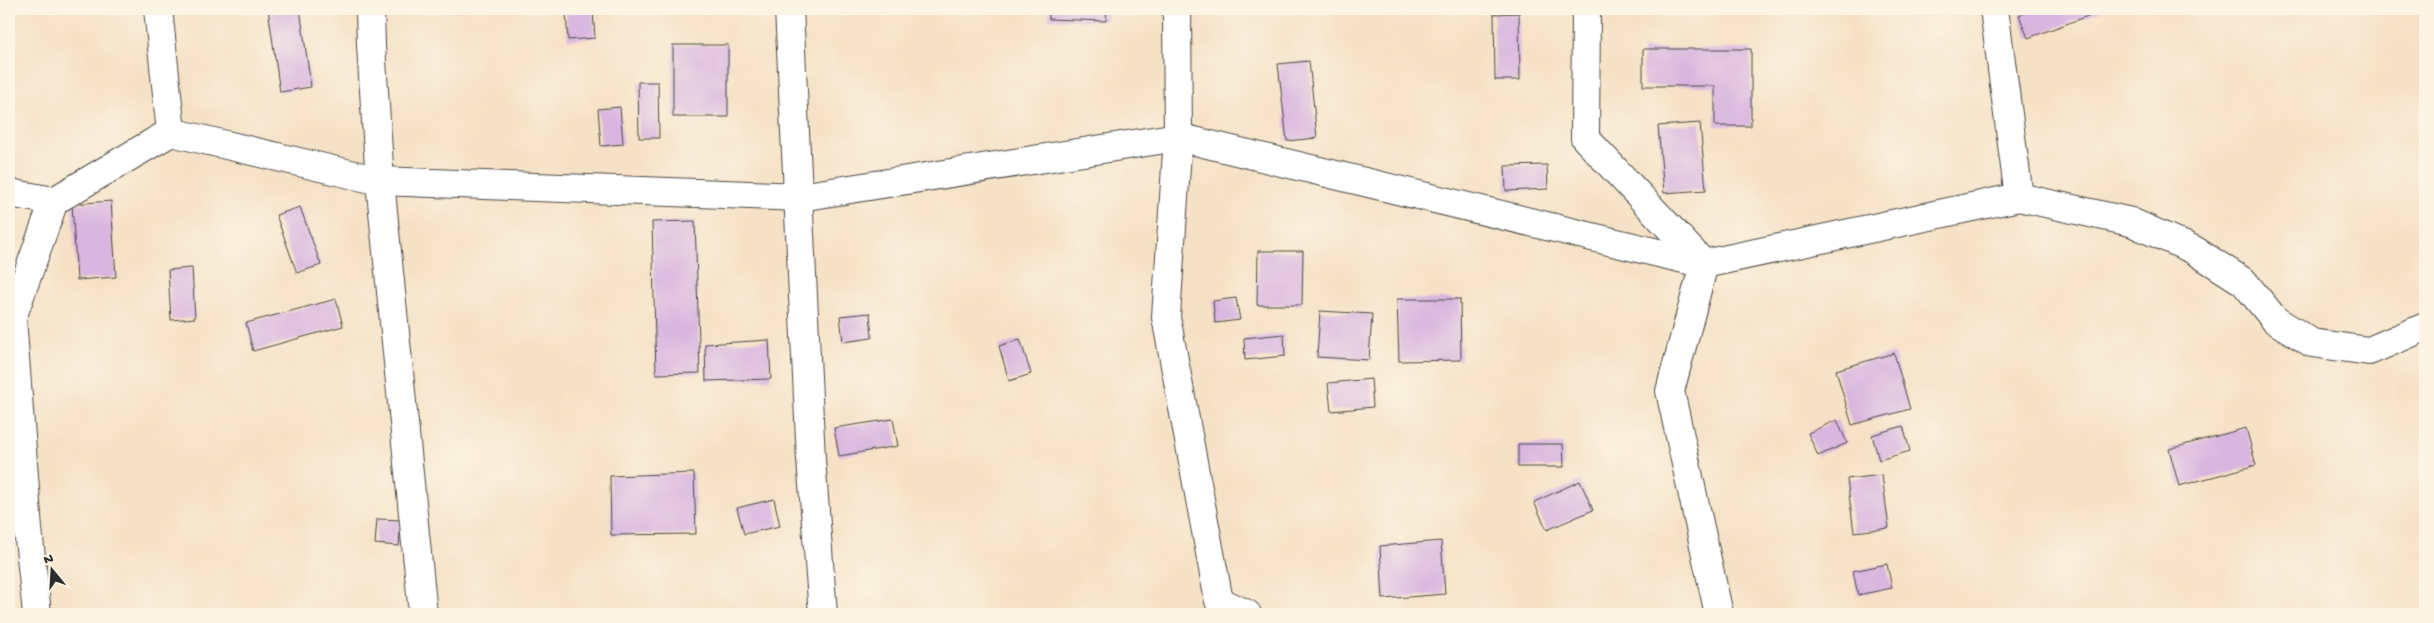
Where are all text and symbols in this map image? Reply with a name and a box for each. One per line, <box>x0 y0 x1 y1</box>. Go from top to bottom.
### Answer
north arrow <box>28 546 78 596</box>
text: N <box>42 551 56 570</box>

